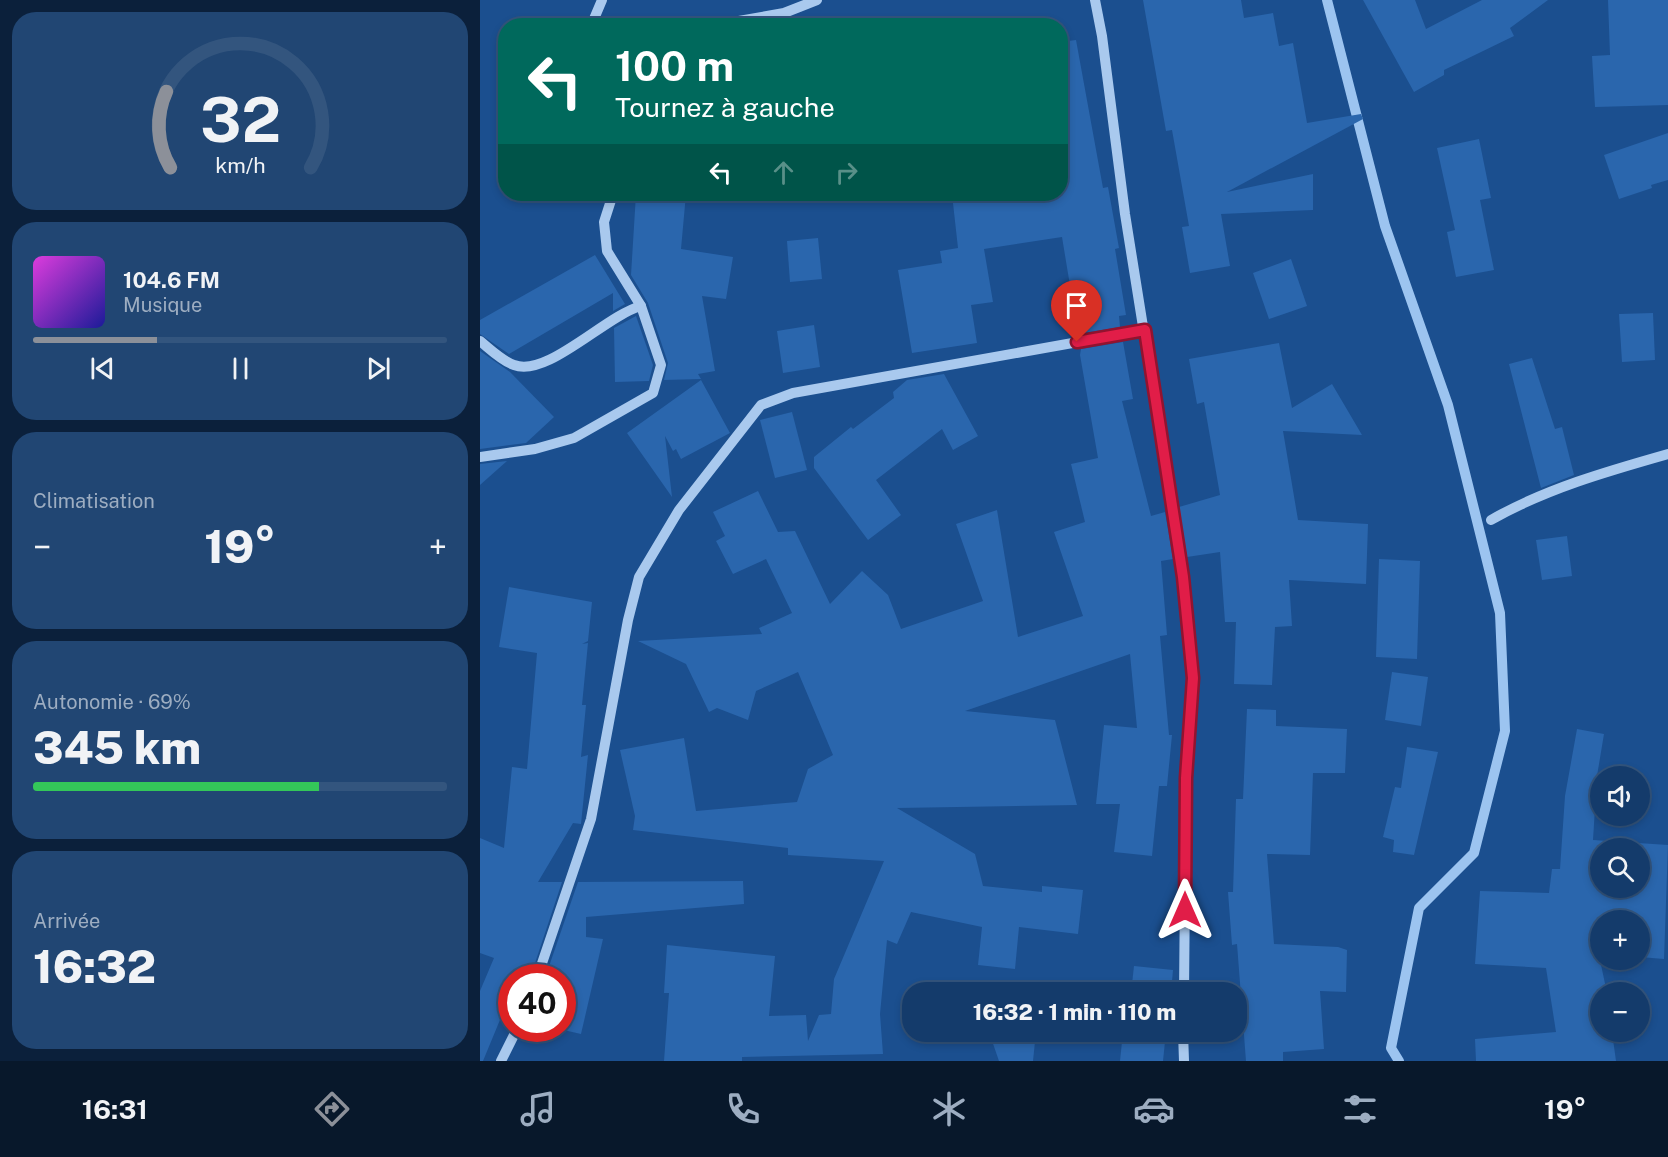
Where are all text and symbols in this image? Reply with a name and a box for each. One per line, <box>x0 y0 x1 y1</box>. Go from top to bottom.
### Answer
text: 100 m <box>615 41 734 90</box>
icon: left <box>516 42 594 120</box>
text: 32 <box>199 83 281 156</box>
text: Tournez à gauche <box>615 91 835 123</box>
text: km/h <box>215 153 265 178</box>
icon: left <box>704 156 737 189</box>
icon: ahead <box>767 156 800 189</box>
icon: right <box>830 156 863 189</box>
text: 104.6 FM <box>123 267 220 293</box>
pin <box>1051 280 1102 342</box>
icon: arrive <box>1060 289 1093 322</box>
text: Musique <box>123 293 202 317</box>
icon: previous <box>86 352 119 385</box>
icon: pause <box>224 352 257 385</box>
icon: next <box>362 352 395 385</box>
text: Climatisation <box>33 489 155 513</box>
text: 19° <box>204 520 276 573</box>
text: − <box>33 528 51 566</box>
text: + <box>429 528 447 566</box>
text: Autonomie · 69% <box>33 690 191 714</box>
text: 345 km <box>33 721 201 774</box>
map controls <box>1590 766 1650 1042</box>
button: sound <box>1590 766 1650 826</box>
button: search <box>1590 838 1650 898</box>
position arrow <box>1153 878 1217 942</box>
text: Arrivée <box>33 909 100 933</box>
button: + <box>1590 910 1650 970</box>
text: 16:32 <box>33 940 156 993</box>
speed limit sign: 40 <box>498 964 576 1042</box>
button: − <box>1590 982 1650 1042</box>
text: 16:32 · 1 min · 110 m <box>973 999 1176 1025</box>
icon: directions <box>311 1088 353 1130</box>
icon: music <box>517 1088 559 1130</box>
icon: phone <box>722 1088 764 1130</box>
icon: climate <box>928 1088 970 1130</box>
icon: car <box>1133 1088 1175 1130</box>
icon: filters <box>1339 1088 1381 1130</box>
text: 16:31 <box>82 1093 148 1125</box>
text: 19° <box>1544 1093 1586 1125</box>

